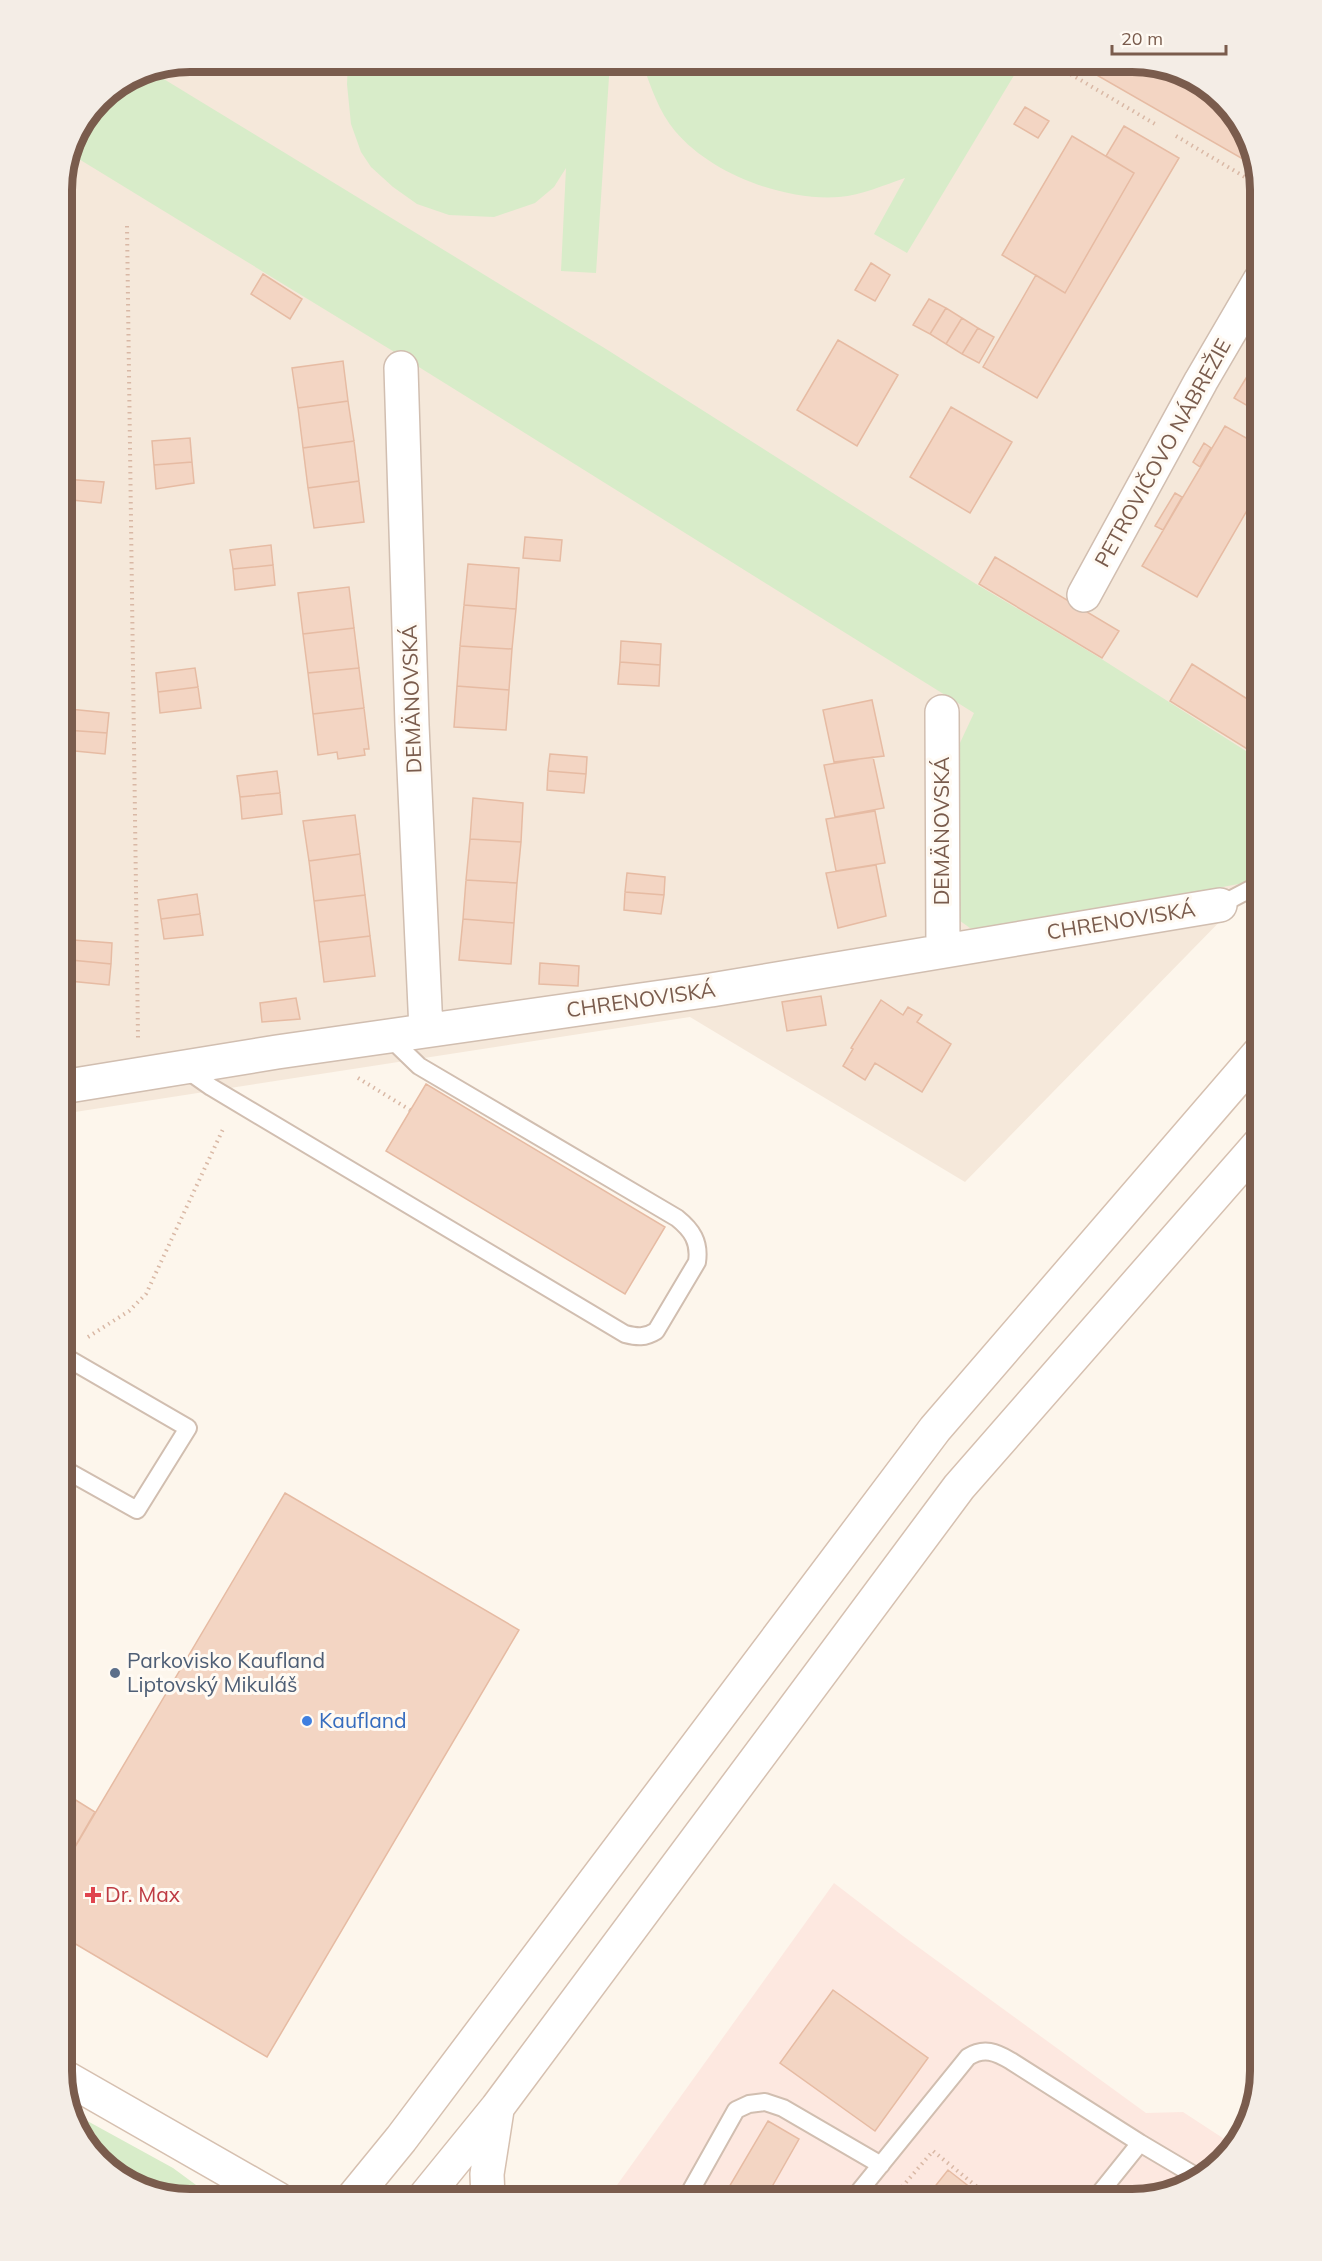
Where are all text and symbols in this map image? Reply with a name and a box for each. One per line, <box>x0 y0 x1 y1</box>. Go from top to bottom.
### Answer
scale bar <box>1112 18 1226 56</box>
text: 20 m <box>1121 27 1163 50</box>
street label: PETROVIČOVO NÁBREŽIE <box>1088 334 1236 571</box>
street label: DEMÄNOVSKÁ <box>395 624 427 774</box>
street label: DEMÄNOVSKÁ <box>928 756 954 905</box>
street label: CHRENOVISKÁ <box>1045 895 1198 945</box>
street label: CHRENOVISKÁ <box>565 976 718 1022</box>
place label: Parkovisko Kaufland Liptovský Mikuláš <box>127 1647 325 1697</box>
marker: Parkovisko Kaufland Liptovský Mikuláš <box>108 1666 122 1680</box>
place label: Kaufland <box>319 1707 407 1733</box>
marker: Kaufland <box>300 1714 314 1728</box>
place label: Dr. Max <box>105 1881 180 1907</box>
marker: Dr. Max <box>86 1888 100 1902</box>

